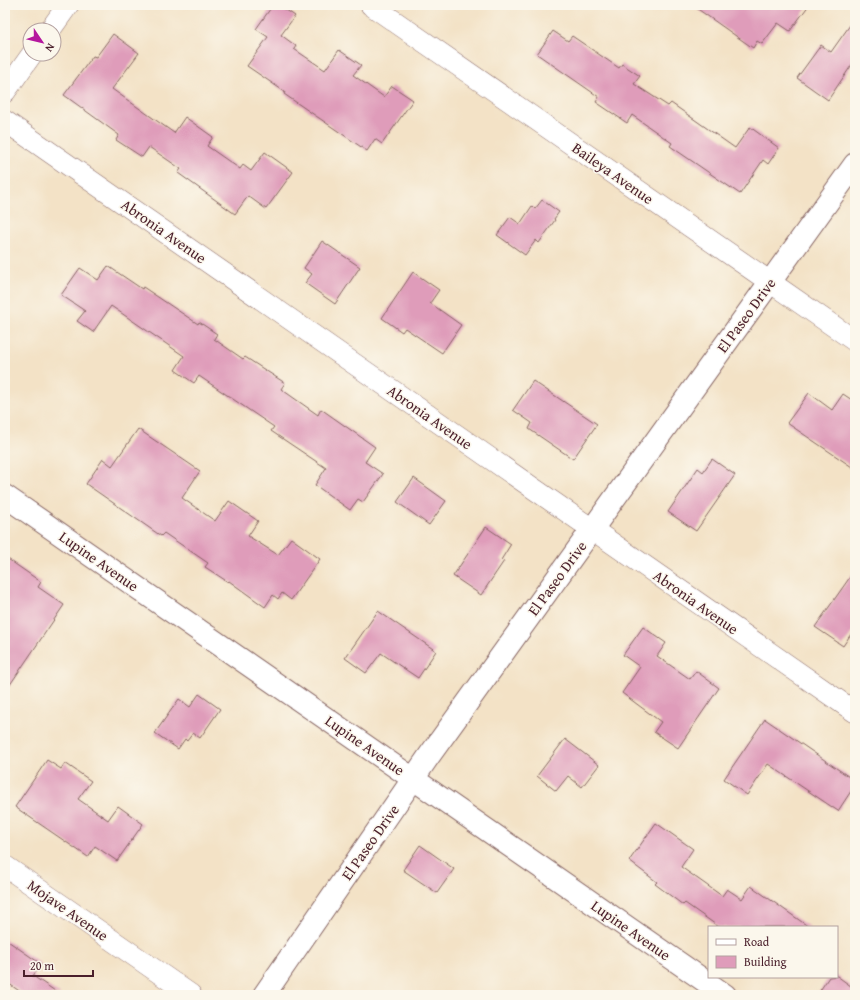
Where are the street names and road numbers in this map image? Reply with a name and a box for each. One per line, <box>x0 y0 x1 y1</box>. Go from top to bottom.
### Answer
street label: Baileya Avenue <box>568 137 658 209</box>
street label: Abronia Avenue <box>117 194 211 268</box>
street label: El Paseo Drive <box>712 273 780 357</box>
street label: Abronia Avenue <box>383 380 477 454</box>
street label: Lupine Avenue <box>55 526 143 596</box>
street label: El Paseo Drive <box>523 536 591 620</box>
street label: Abronia Avenue <box>649 565 743 639</box>
street label: Lupine Avenue <box>321 710 409 780</box>
street label: El Paseo Drive <box>336 800 404 884</box>
street label: Mojave Avenue <box>23 874 113 946</box>
street label: Lupine Avenue <box>587 895 675 965</box>

